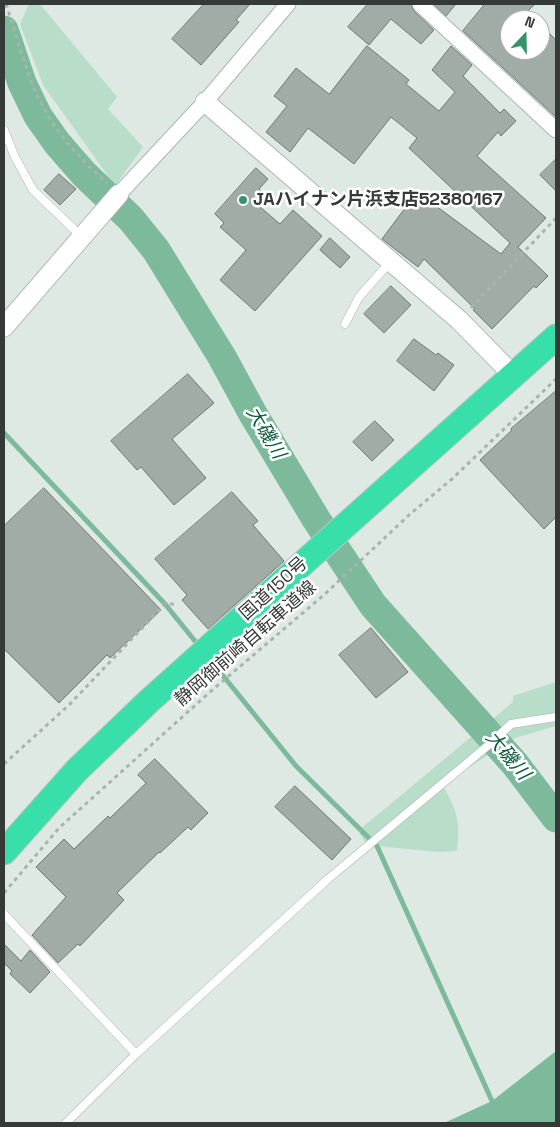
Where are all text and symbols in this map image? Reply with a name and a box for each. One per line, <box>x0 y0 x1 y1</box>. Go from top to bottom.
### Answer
north arrow <box>500 10 550 60</box>
text: N <box>522 12 538 32</box>
place label: JAハイナン片浜支店52380167 <box>253 189 502 211</box>
marker: JAハイナン片浜支店52380167 <box>237 194 249 206</box>
water label: 大磯川 <box>241 403 289 463</box>
street label: 国道150号 <box>236 553 312 625</box>
street label: 静岡御前崎自転車道線 <box>171 577 321 711</box>
water label: 大磯川 <box>480 727 534 785</box>

